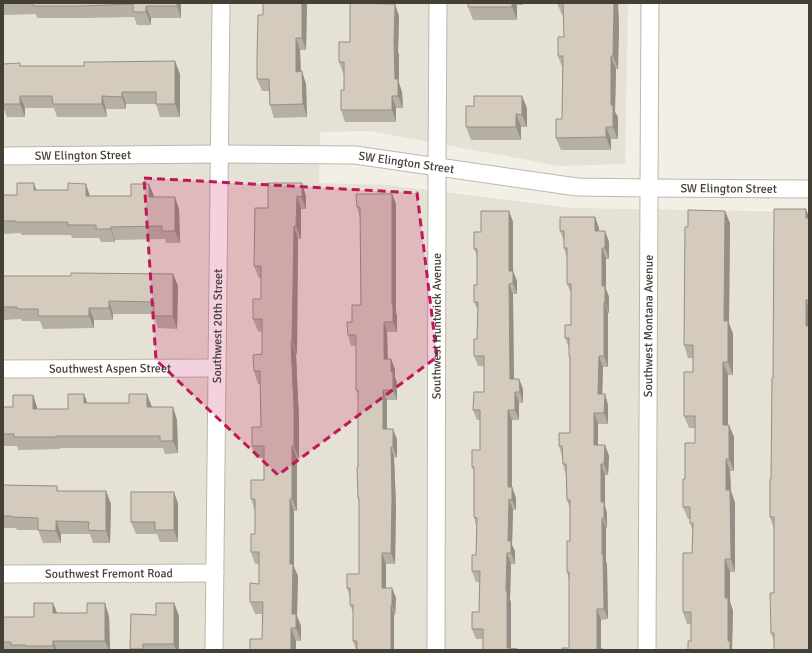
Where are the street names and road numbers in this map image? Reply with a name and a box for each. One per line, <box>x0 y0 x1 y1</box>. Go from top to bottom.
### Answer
street label: SW Elington Street <box>35 148 131 164</box>
street label: SW Elington Street <box>358 149 455 177</box>
street label: SW Elington Street <box>680 181 777 197</box>
street label: Southwest Huntwick Avenue <box>430 253 445 399</box>
street label: Southwest Montana Avenue <box>641 255 657 397</box>
street label: Southwest 20th Street <box>210 269 226 383</box>
street label: Southwest Aspen Street <box>49 361 171 377</box>
street label: Southwest Fremont Road <box>45 566 173 582</box>

